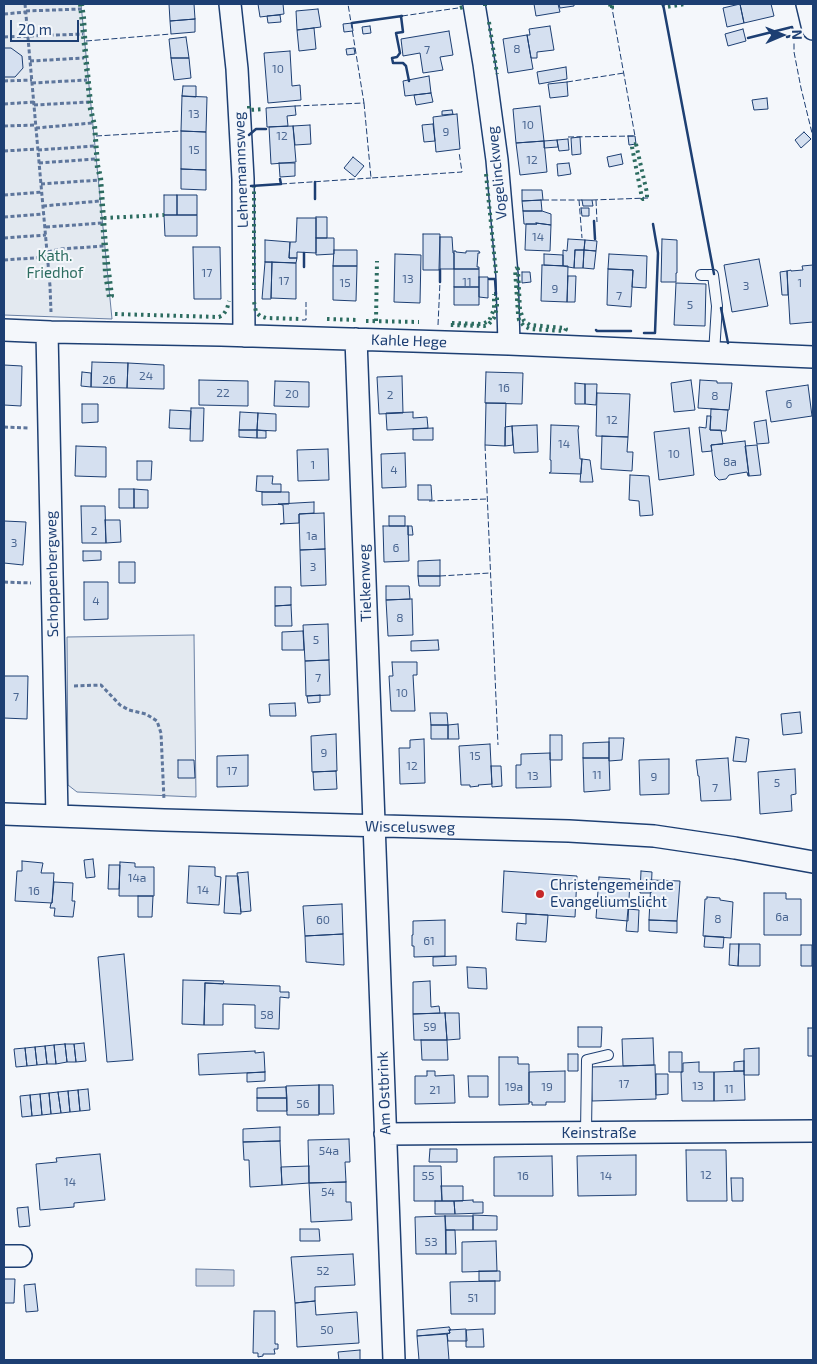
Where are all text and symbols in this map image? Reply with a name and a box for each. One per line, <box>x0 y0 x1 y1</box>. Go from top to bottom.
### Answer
scale bar <box>12 10 81 42</box>
north arrow <box>757 10 807 60</box>
text: 20 m <box>18 20 52 38</box>
text: N <box>789 30 806 40</box>
house number: 8 <box>513 42 521 56</box>
house number: 7 <box>424 43 430 57</box>
house number: 10 <box>272 62 284 76</box>
house number: 13 <box>188 107 200 121</box>
street label: Lehnemannsweg <box>230 112 252 228</box>
house number: 10 <box>522 118 534 132</box>
house number: 9 <box>443 125 449 139</box>
street label: Vogelinckweg <box>483 125 511 221</box>
house number: 12 <box>276 129 288 143</box>
house number: 15 <box>188 143 200 157</box>
house number: 12 <box>526 153 538 167</box>
house number: 14 <box>532 230 544 244</box>
park label: Kath. Friedhof <box>26 247 84 282</box>
house number: 17 <box>202 266 212 280</box>
house number: 13 <box>402 272 414 286</box>
house number: 17 <box>279 274 289 288</box>
house number: 11 <box>462 275 472 289</box>
house number: 15 <box>339 276 351 290</box>
house number: 1 <box>798 276 802 290</box>
house number: 3 <box>743 279 749 293</box>
house number: 9 <box>552 282 558 296</box>
house number: 7 <box>616 289 622 303</box>
house number: 5 <box>687 298 693 312</box>
street label: Kahle Hege <box>371 331 447 351</box>
house number: 24 <box>139 369 153 383</box>
house number: 26 <box>102 373 116 387</box>
house number: 16 <box>498 381 510 395</box>
house number: 22 <box>216 386 230 400</box>
house number: 20 <box>285 387 299 401</box>
house number: 2 <box>387 388 393 402</box>
house number: 8 <box>711 389 719 403</box>
house number: 6 <box>786 397 792 411</box>
house number: 12 <box>606 413 618 427</box>
house number: 14 <box>558 437 570 451</box>
house number: 10 <box>668 447 680 461</box>
house number: 8a <box>723 455 737 469</box>
house number: 1 <box>311 458 315 472</box>
house number: 4 <box>390 463 398 477</box>
street label: Schoppenbergweg <box>42 510 62 638</box>
house number: 2 <box>91 524 97 538</box>
house number: 1a <box>306 529 318 543</box>
house number: 3 <box>11 536 17 550</box>
house number: 6 <box>393 541 399 555</box>
street label: Tielkenweg <box>355 544 375 622</box>
house number: 3 <box>310 560 316 574</box>
house number: 4 <box>92 594 100 608</box>
house number: 8 <box>396 611 404 625</box>
house number: 5 <box>313 633 319 647</box>
house number: 7 <box>315 671 321 685</box>
house number: 10 <box>396 686 408 700</box>
house number: 7 <box>13 690 19 704</box>
house number: 9 <box>321 746 327 760</box>
house number: 15 <box>469 749 481 763</box>
house number: 12 <box>406 759 418 773</box>
house number: 17 <box>227 764 237 778</box>
house number: 11 <box>592 768 602 782</box>
house number: 13 <box>527 769 539 783</box>
house number: 9 <box>651 770 657 784</box>
house number: 5 <box>774 776 780 790</box>
house number: 7 <box>712 781 718 795</box>
street label: Wiscelusweg <box>365 817 455 837</box>
house number: 14a <box>128 871 146 885</box>
place label: Christengemeinde Evangeliumslicht <box>550 876 674 911</box>
house number: 14 <box>197 883 209 897</box>
house number: 16 <box>28 884 40 898</box>
marker: Christengemeinde Evangeliumslicht <box>534 888 546 900</box>
house number: 6a <box>775 910 789 924</box>
house number: 8 <box>714 912 722 926</box>
house number: 60 <box>316 913 330 927</box>
house number: 61 <box>423 934 435 948</box>
house number: 58 <box>260 1008 274 1022</box>
house number: 59 <box>423 1020 437 1034</box>
street label: Am Ostbrink <box>374 1051 394 1135</box>
house number: 17 <box>619 1077 629 1091</box>
house number: 13 <box>692 1079 704 1093</box>
house number: 19a <box>505 1080 523 1094</box>
house number: 19 <box>541 1080 553 1094</box>
house number: 11 <box>724 1082 734 1096</box>
house number: 21 <box>429 1083 441 1097</box>
house number: 56 <box>296 1097 310 1111</box>
street label: Keinstraße <box>562 1124 636 1142</box>
house number: 54a <box>319 1144 339 1158</box>
house number: 12 <box>700 1168 712 1182</box>
house number: 55 <box>422 1169 434 1183</box>
house number: 16 <box>517 1169 529 1183</box>
house number: 14 <box>600 1169 612 1183</box>
house number: 14 <box>64 1175 76 1189</box>
house number: 54 <box>321 1185 335 1199</box>
house number: 53 <box>424 1235 438 1249</box>
house number: 52 <box>316 1264 330 1278</box>
house number: 51 <box>467 1291 479 1305</box>
house number: 50 <box>320 1323 334 1337</box>

